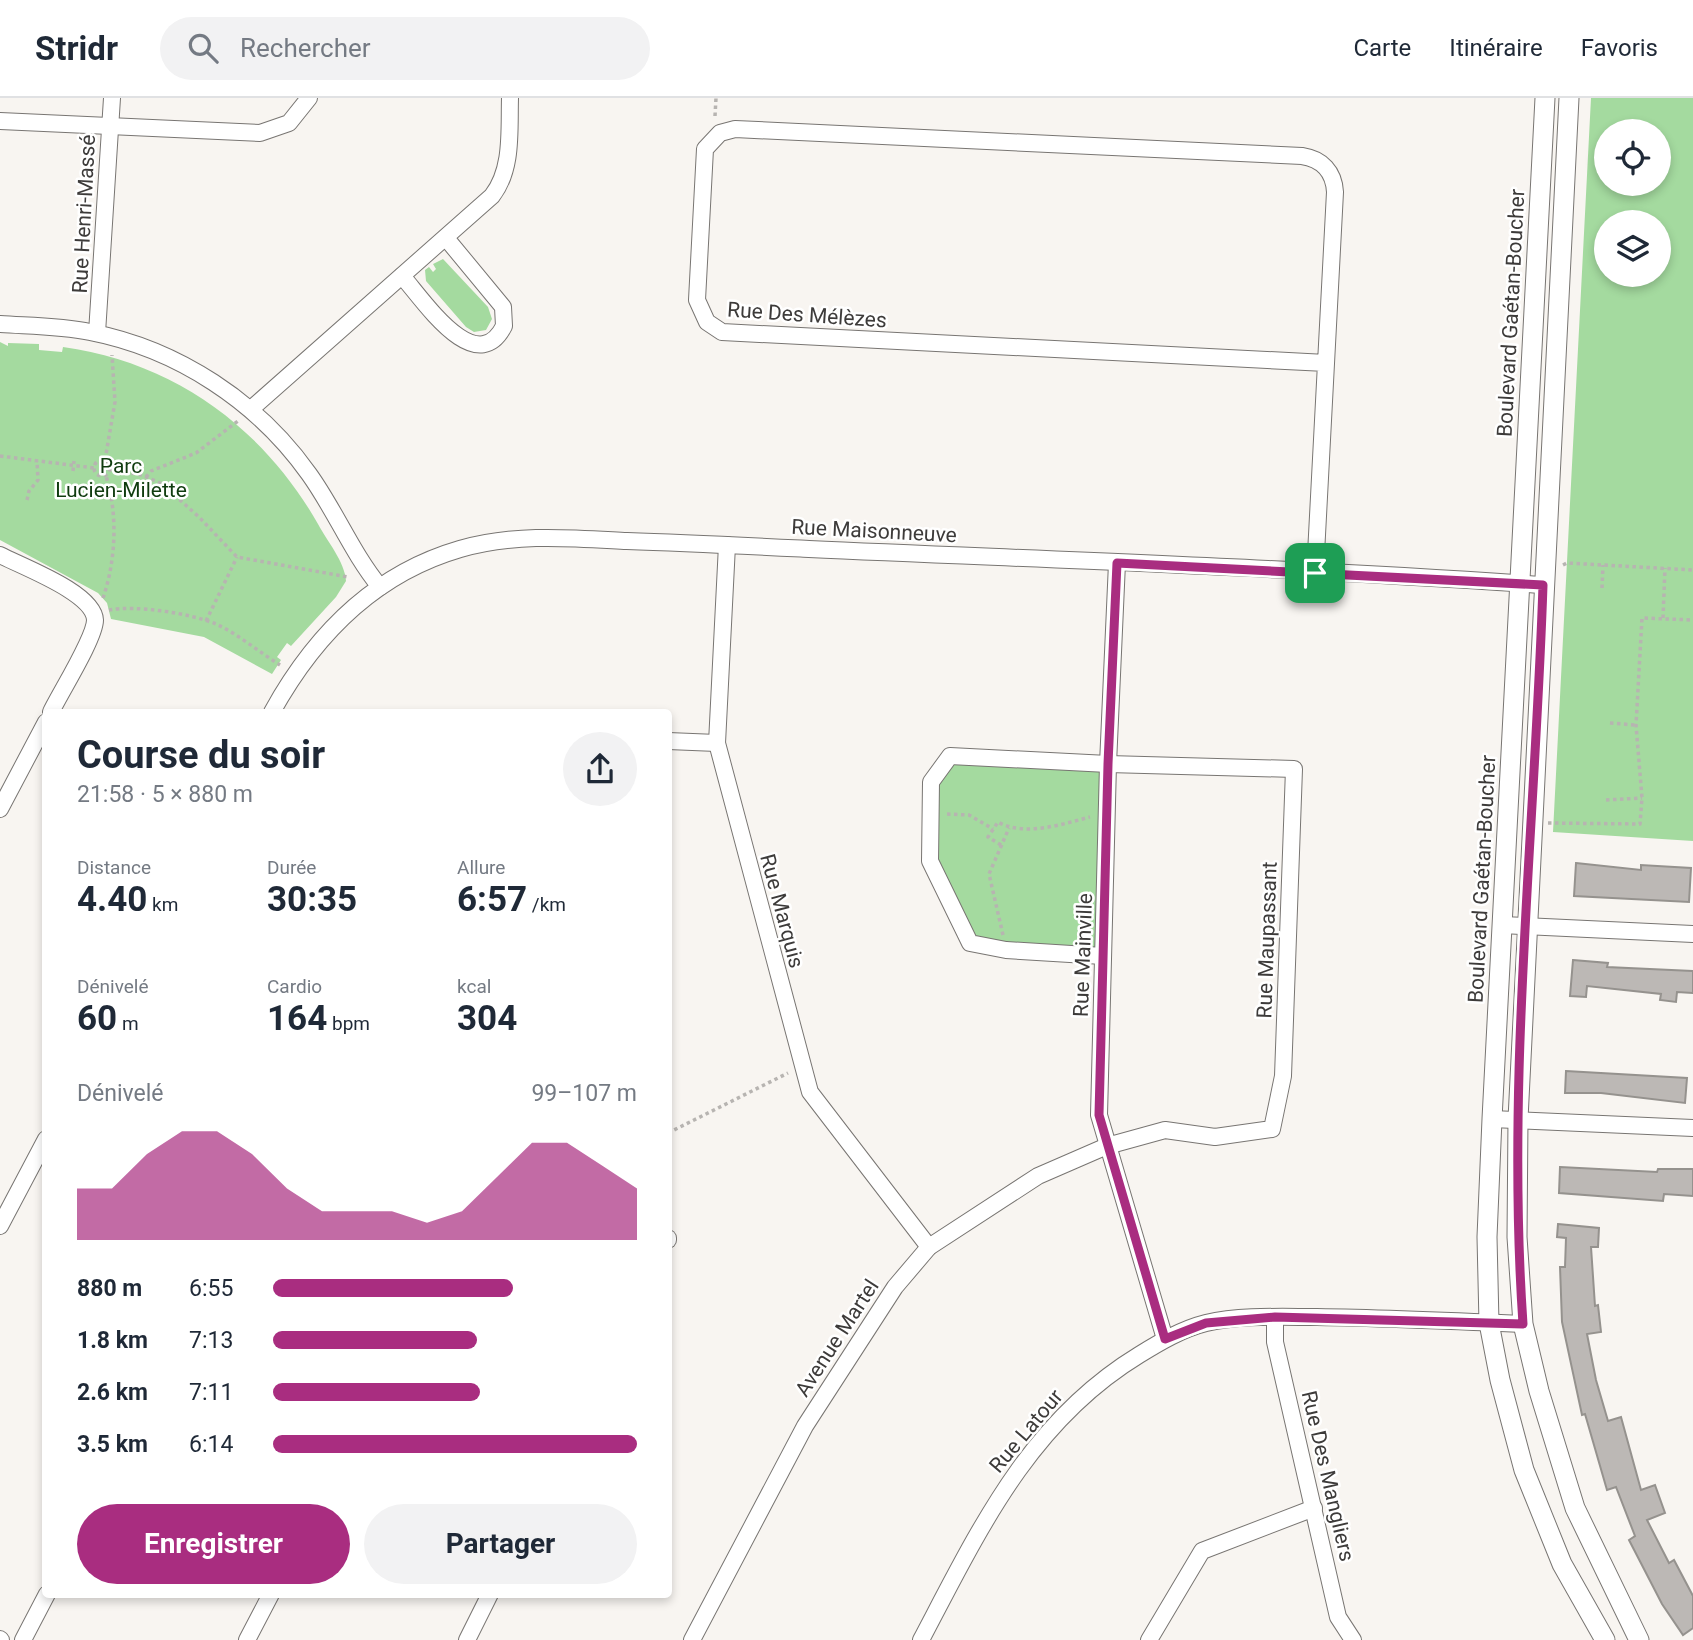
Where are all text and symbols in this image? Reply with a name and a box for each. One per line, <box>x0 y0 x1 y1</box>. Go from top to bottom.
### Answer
search box <box>160 17 650 80</box>
text: Stridr <box>35 29 118 68</box>
icon: search <box>184 29 222 67</box>
text: Rechercher <box>240 33 371 63</box>
text: Carte <box>1353 34 1411 62</box>
text: Itinéraire <box>1449 34 1543 62</box>
text: Favoris <box>1581 34 1658 62</box>
map controls <box>1594 119 1671 287</box>
button: locate <box>1594 119 1671 196</box>
street label: Rue Henri-Massé <box>68 134 100 294</box>
street label: Boulevard Gaétan-Boucher <box>1493 188 1529 438</box>
button: layers <box>1594 210 1671 287</box>
street label: Rue Des Mélèzes <box>726 297 888 333</box>
park label: Parc Lucien-Milette <box>55 454 187 502</box>
street label: Rue Maisonneuve <box>791 515 957 547</box>
pin <box>1285 543 1345 603</box>
icon: arrive <box>1296 554 1334 592</box>
button: share <box>563 732 637 806</box>
text: Course du soir <box>77 733 325 777</box>
street label: Boulevard Gaétan-Boucher <box>1464 754 1500 1004</box>
text: 21:58 · 5 × 880 m <box>77 781 253 808</box>
street label: Rue Marquis <box>755 851 809 971</box>
text: Distance <box>77 856 151 879</box>
text: Durée <box>267 856 316 879</box>
text: Allure <box>457 856 505 879</box>
street label: Rue Maupassant <box>1252 861 1282 1019</box>
text: 4.40 <box>77 879 147 920</box>
text: 30:35 <box>267 879 357 920</box>
text: 6:57 <box>457 879 527 920</box>
text: km <box>147 893 178 916</box>
text: /km <box>527 893 566 916</box>
street label: Rue Mainville <box>1069 893 1097 1017</box>
text: Dénivelé <box>77 975 149 998</box>
text: Cardio <box>267 975 322 998</box>
text: kcal <box>457 975 491 998</box>
text: 60 <box>77 998 117 1039</box>
text: 164 <box>267 998 327 1039</box>
text: 304 <box>457 998 517 1039</box>
text: m <box>117 1012 139 1035</box>
text: bpm <box>327 1012 370 1035</box>
text: Dénivelé <box>77 1080 164 1107</box>
text: 99–107 m <box>531 1080 637 1107</box>
text: 880 m <box>77 1275 142 1302</box>
text: 6:55 <box>189 1275 233 1302</box>
street label: Avenue Martel <box>790 1275 884 1401</box>
text: 1.8 km <box>77 1327 148 1354</box>
text: 7:13 <box>189 1327 233 1354</box>
text: 2.6 km <box>77 1379 148 1406</box>
text: 7:11 <box>189 1379 233 1406</box>
street label: Rue Latour <box>984 1385 1068 1477</box>
street label: Rue Des Mangliers <box>1297 1388 1359 1564</box>
text: 3.5 km <box>77 1431 148 1458</box>
text: 6:14 <box>189 1431 233 1458</box>
button: Enregistrer <box>77 1504 350 1584</box>
button: Partager <box>364 1504 637 1584</box>

